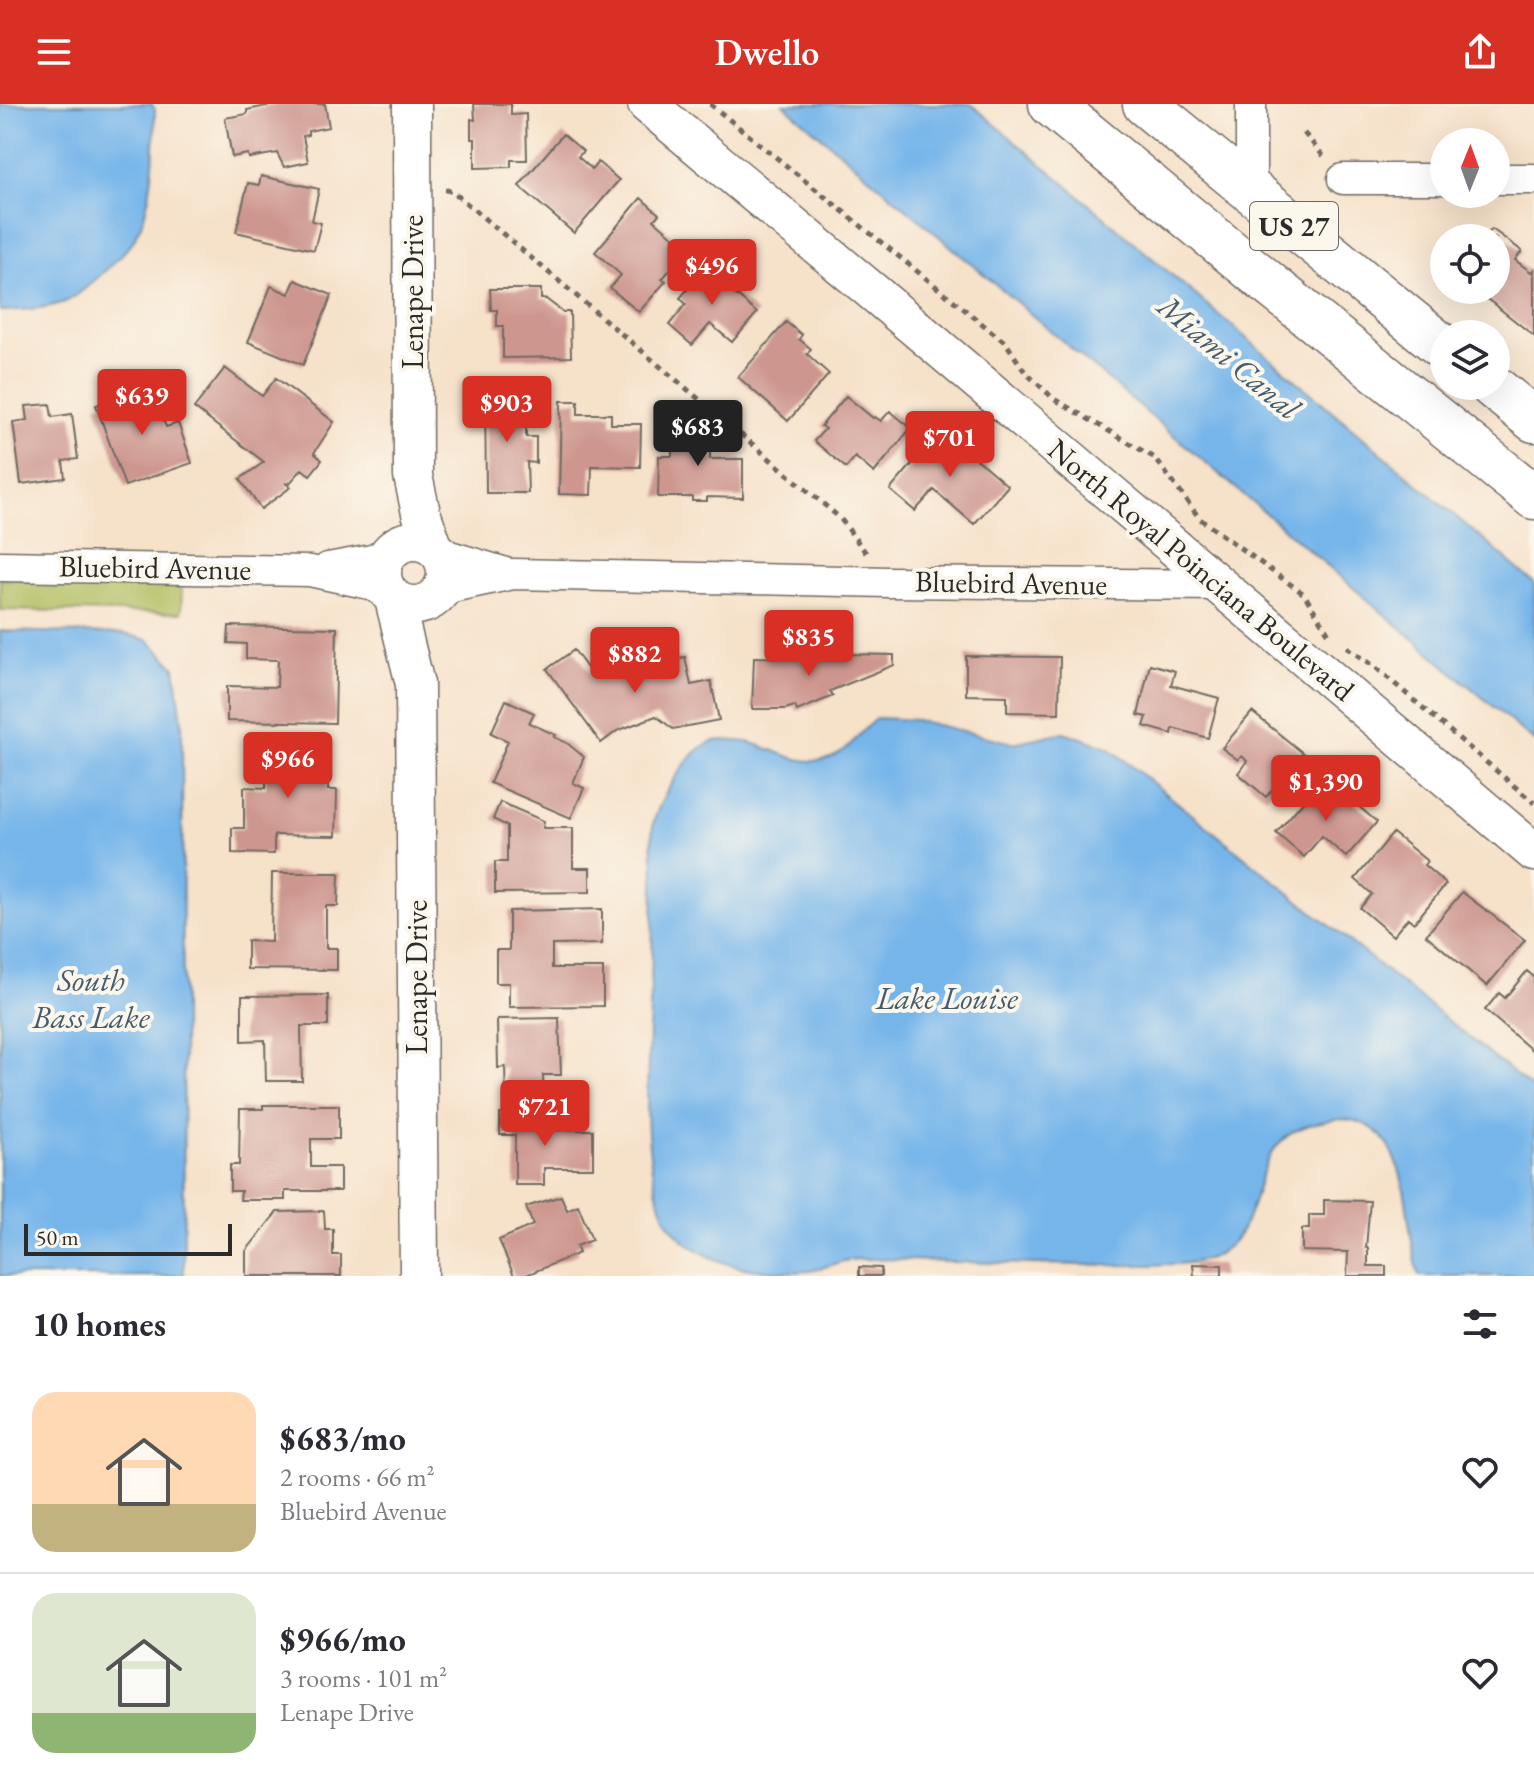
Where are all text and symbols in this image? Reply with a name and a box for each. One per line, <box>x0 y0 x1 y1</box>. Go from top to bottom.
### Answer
text: Dwello <box>715 29 819 76</box>
icon: menu <box>32 30 76 74</box>
icon: share <box>1458 30 1502 74</box>
north arrow <box>1430 128 1510 208</box>
map controls <box>1430 128 1510 400</box>
road number: US 27 <box>1250 202 1338 250</box>
street label: Lenape Drive <box>393 215 432 369</box>
button: locate <box>1430 224 1510 304</box>
pin: $496 <box>665 239 759 307</box>
text: $496 <box>685 248 739 282</box>
water label: Miami Canal <box>1147 284 1310 429</box>
button: layers <box>1430 320 1510 400</box>
pin: $639 <box>95 369 189 437</box>
pin: $903 <box>460 376 554 444</box>
text: $639 <box>115 378 169 412</box>
text: $903 <box>480 385 534 419</box>
pin: $683 <box>651 400 745 468</box>
text: $683 <box>671 409 725 443</box>
pin: $701 <box>903 411 997 479</box>
text: $701 <box>923 420 977 454</box>
street label: North Royal Poinciana Boulevard <box>1040 430 1363 710</box>
street label: Bluebird Avenue <box>58 546 252 589</box>
street label: Bluebird Avenue <box>914 561 1108 604</box>
pin: $835 <box>762 610 856 678</box>
text: $835 <box>782 619 836 653</box>
pin: $882 <box>588 627 682 695</box>
text: $882 <box>608 636 662 670</box>
pin: $966 <box>241 732 335 800</box>
text: $966 <box>261 741 315 775</box>
pin: $1,390 <box>1261 755 1391 823</box>
text: $1,390 <box>1289 764 1363 798</box>
street label: Lenape Drive <box>397 900 436 1054</box>
water label: South Bass Lake <box>31 959 151 1038</box>
water label: Lake Louise <box>875 977 1019 1019</box>
pin: $721 <box>498 1080 592 1148</box>
text: $721 <box>518 1089 572 1123</box>
scale bar <box>24 1220 232 1256</box>
text: 50 m <box>36 1223 79 1252</box>
text: 10 homes <box>32 1302 166 1346</box>
icon: filters <box>1458 1302 1502 1346</box>
text: $683/mo <box>280 1416 406 1460</box>
icon: home <box>96 1424 192 1520</box>
icon: heart <box>1458 1450 1502 1494</box>
text: 2 rooms · 66 m² <box>280 1460 435 1494</box>
text: Bluebird Avenue <box>280 1494 447 1528</box>
text: $966/mo <box>280 1617 406 1661</box>
icon: home <box>96 1625 192 1721</box>
icon: heart <box>1458 1651 1502 1695</box>
text: 3 rooms · 101 m² <box>280 1661 447 1695</box>
text: Lenape Drive <box>280 1695 414 1729</box>

